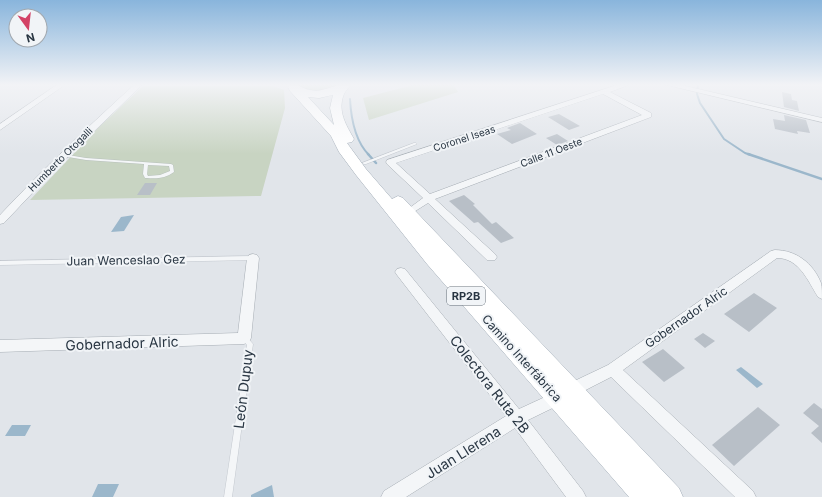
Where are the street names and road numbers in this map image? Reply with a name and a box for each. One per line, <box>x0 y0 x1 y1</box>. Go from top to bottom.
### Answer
street label: Coronel Iseas <box>431 122 497 154</box>
street label: Humberto Otogalli <box>25 124 95 194</box>
street label: Calle 11 Oeste <box>518 135 584 169</box>
street label: Juan Wenceslao Gez <box>66 251 186 269</box>
street label: Gobernador Alric <box>642 283 730 351</box>
road number: RP2B <box>447 287 485 305</box>
street label: Camino Interfábrica <box>479 311 565 405</box>
street label: Colectora Ruta 2B <box>447 332 533 436</box>
street label: Gobernador Alric <box>65 333 179 353</box>
street label: León Dupuy <box>230 348 256 430</box>
street label: Juan Llerena <box>422 422 504 482</box>

